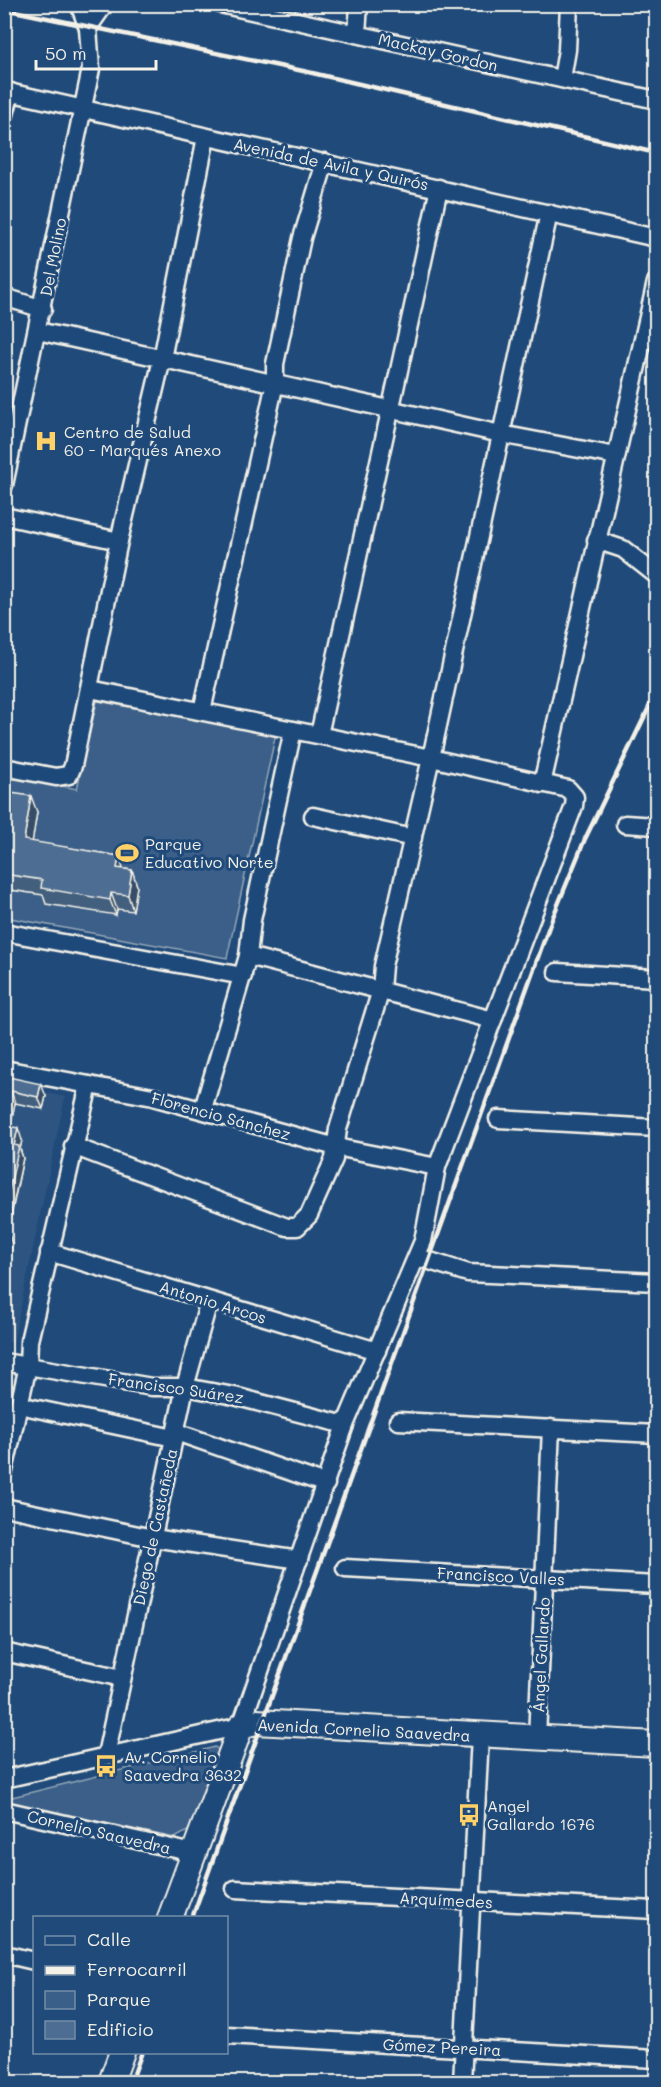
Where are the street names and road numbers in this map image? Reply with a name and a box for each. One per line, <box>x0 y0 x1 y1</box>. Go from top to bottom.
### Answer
street label: Mackay Gordon <box>376 28 500 75</box>
street label: Avenida de Avila y Quirós <box>232 133 431 194</box>
street label: Del Molino <box>35 216 70 298</box>
street label: Florencio Sánchez <box>149 1087 293 1144</box>
street label: Antonio Arcos <box>157 1275 269 1328</box>
street label: Francisco Suárez <box>107 1368 245 1407</box>
street label: Diego de Castañeda <box>128 1446 181 1607</box>
street label: Francisco Valles <box>437 1562 565 1589</box>
street label: Ángel Gallardo <box>527 1597 554 1713</box>
street label: Avenida Cornelio Saavedra <box>257 1713 471 1746</box>
street label: Cornelio Saavedra <box>25 1805 173 1858</box>
street label: Arquímedes <box>399 1887 493 1912</box>
street label: Gómez Pereira <box>382 2033 502 2060</box>

